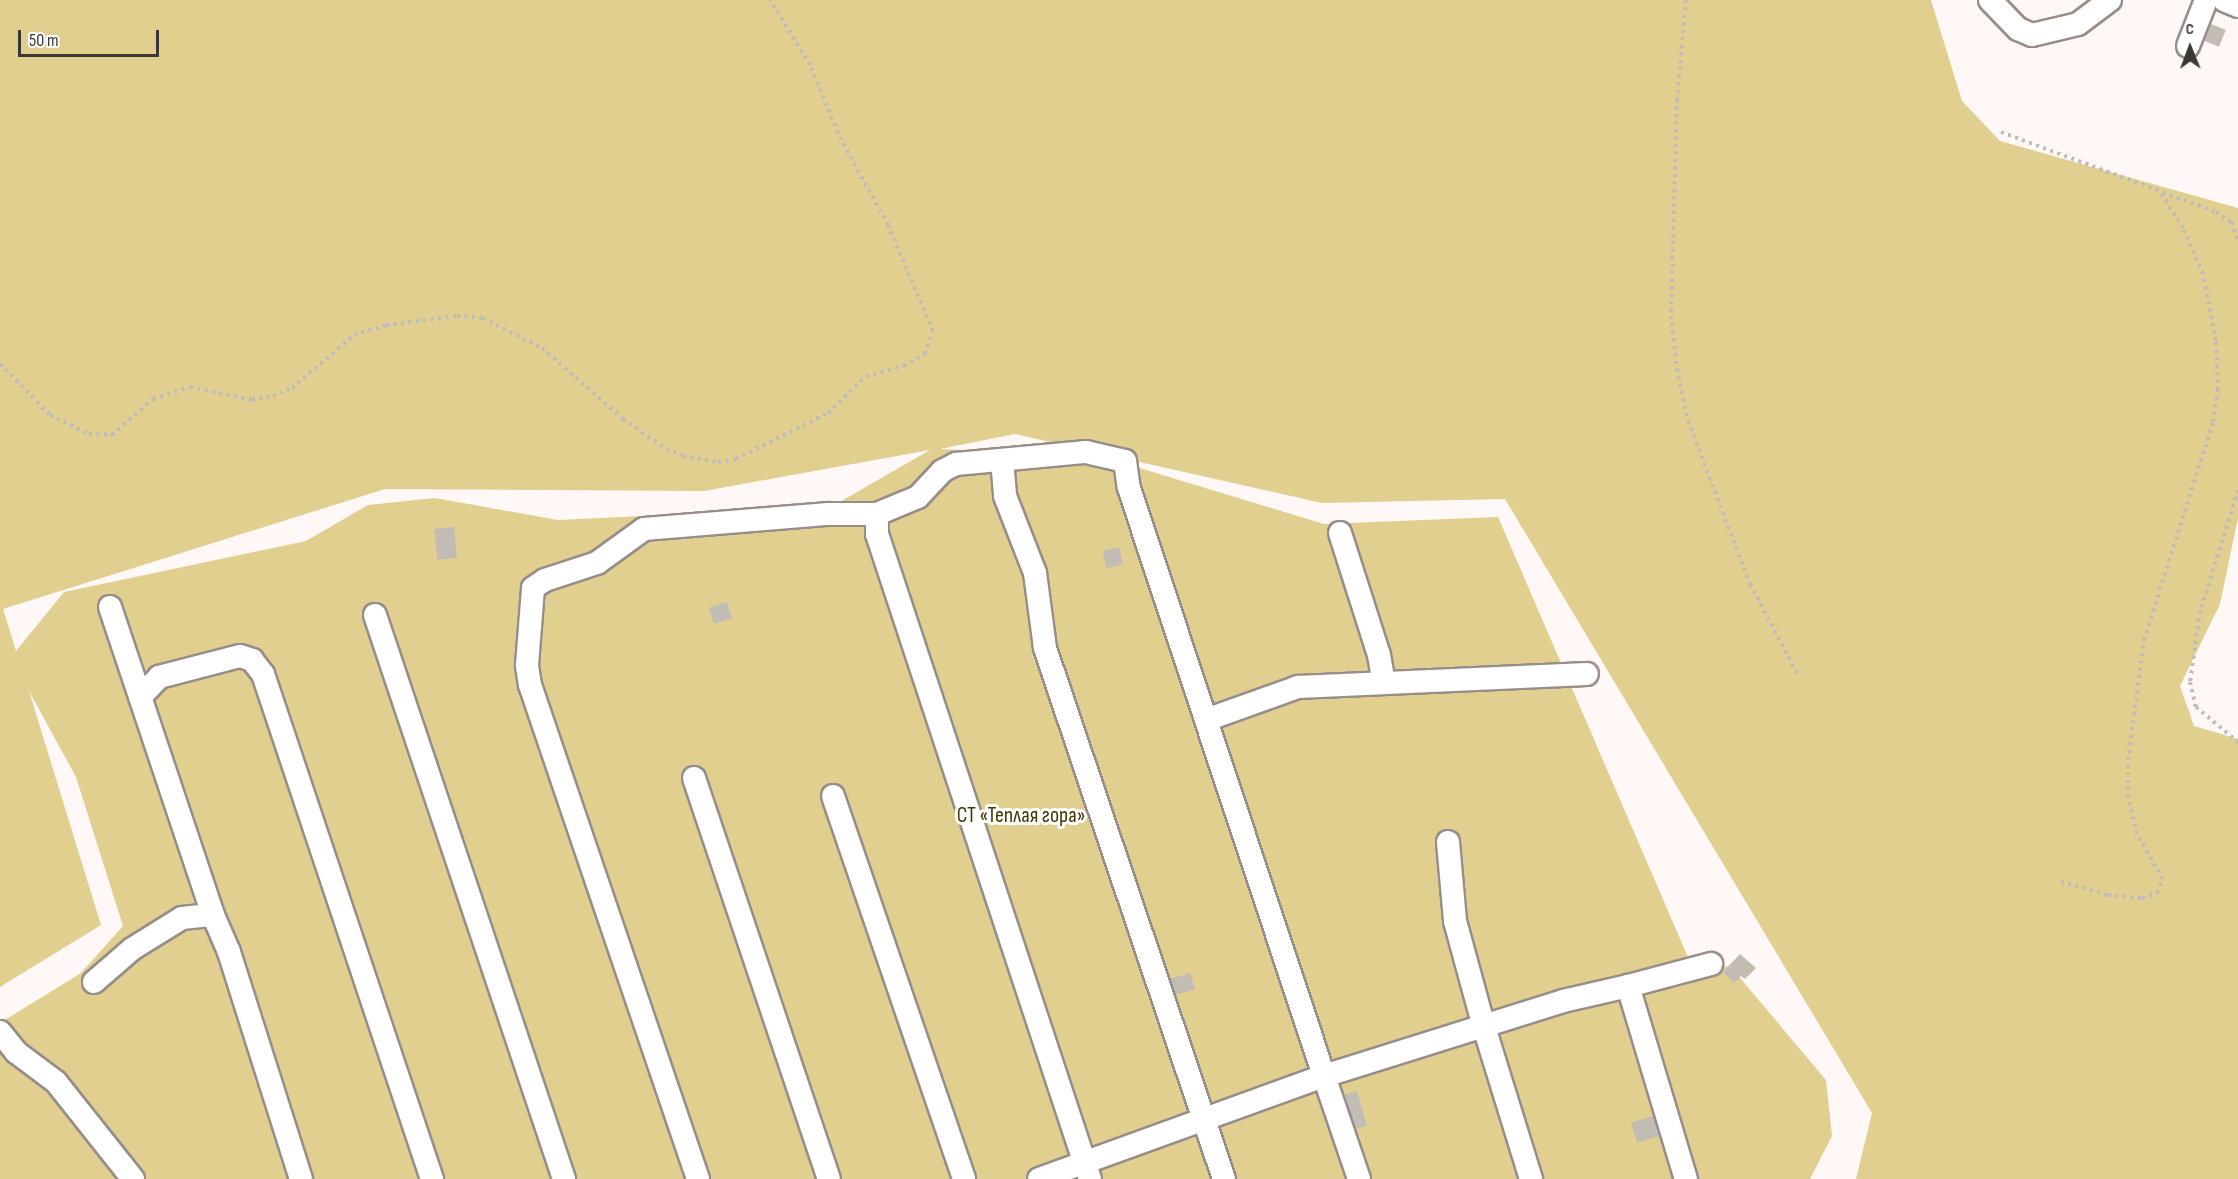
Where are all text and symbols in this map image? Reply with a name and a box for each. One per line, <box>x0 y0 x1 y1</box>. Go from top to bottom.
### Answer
scale bar <box>21 18 162 56</box>
north arrow <box>2160 18 2220 78</box>
text: С <box>2185 20 2194 39</box>
text: 50 m <box>29 30 59 51</box>
park label: СТ «Теплая гора» <box>957 803 1085 829</box>

